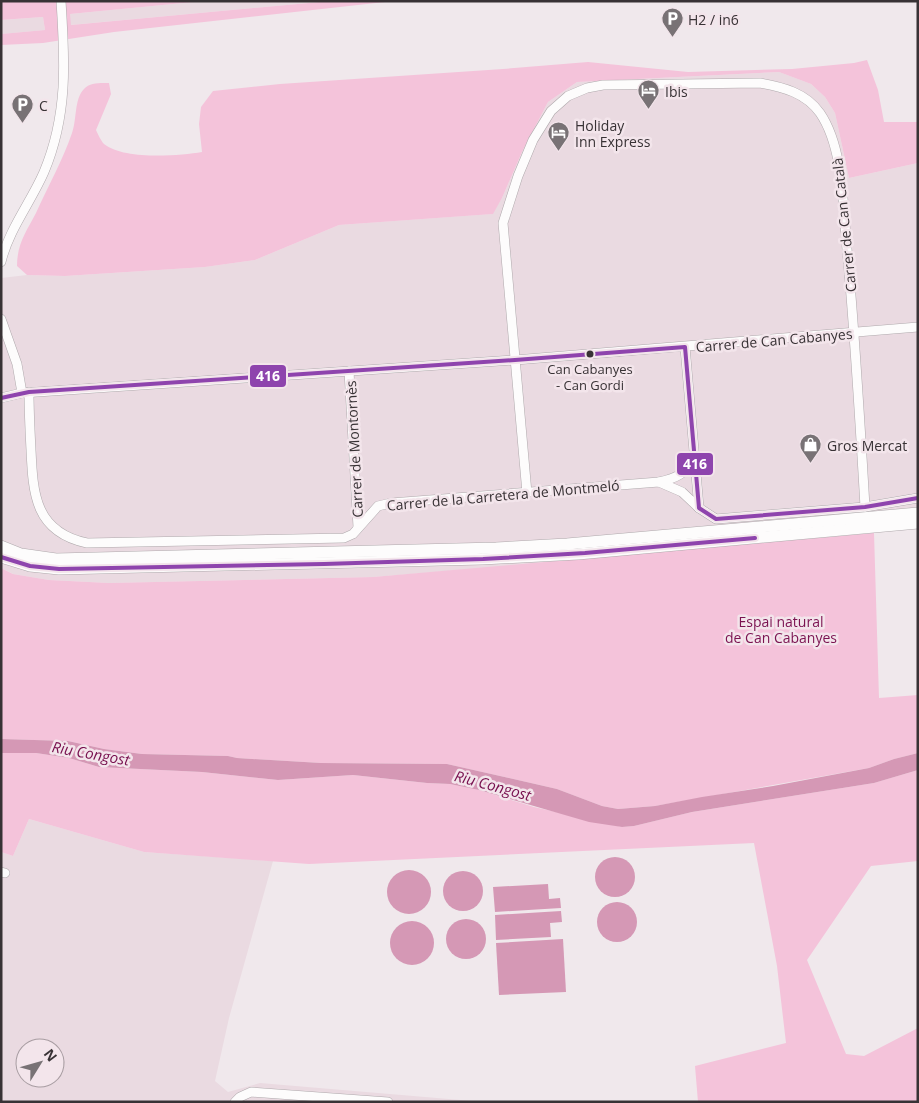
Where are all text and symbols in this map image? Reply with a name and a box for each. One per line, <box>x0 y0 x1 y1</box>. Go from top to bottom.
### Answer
parking icon: H2 / in6 <box>660 7 684 38</box>
place label: H2 / in6 <box>688 10 739 29</box>
hotel icon: Ibis <box>637 79 661 110</box>
place label: Ibis <box>665 82 688 101</box>
parking icon: C <box>11 93 35 124</box>
place label: C <box>39 96 48 115</box>
place label: Holiday Inn Express <box>575 116 651 151</box>
hotel icon: Holiday Inn Express <box>547 121 571 152</box>
street label: Carrer de Can Català <box>828 157 860 293</box>
street label: Carrer de Can Cabanyes <box>695 324 853 356</box>
marker: Can Cabanyes - Can Gordi <box>585 349 595 359</box>
place label: Can Cabanyes - Can Gordi <box>547 360 633 394</box>
line badge: 416 <box>249 364 287 388</box>
text: 416 <box>256 366 280 385</box>
street label: Carrer de Montornès <box>341 380 367 518</box>
shop icon: Gros Mercat <box>799 433 823 464</box>
place label: Gros Mercat <box>827 436 907 455</box>
line badge: 416 <box>676 452 714 476</box>
text: 416 <box>683 454 707 473</box>
street label: Carrer de la Carretera de Montmeló <box>386 475 620 515</box>
park label: Espai natural de Can Cabanyes <box>725 612 837 647</box>
water label: Riu Congost <box>51 736 132 770</box>
water label: Riu Congost <box>453 765 534 805</box>
north arrow <box>15 1038 65 1088</box>
text: N <box>40 1045 62 1065</box>

